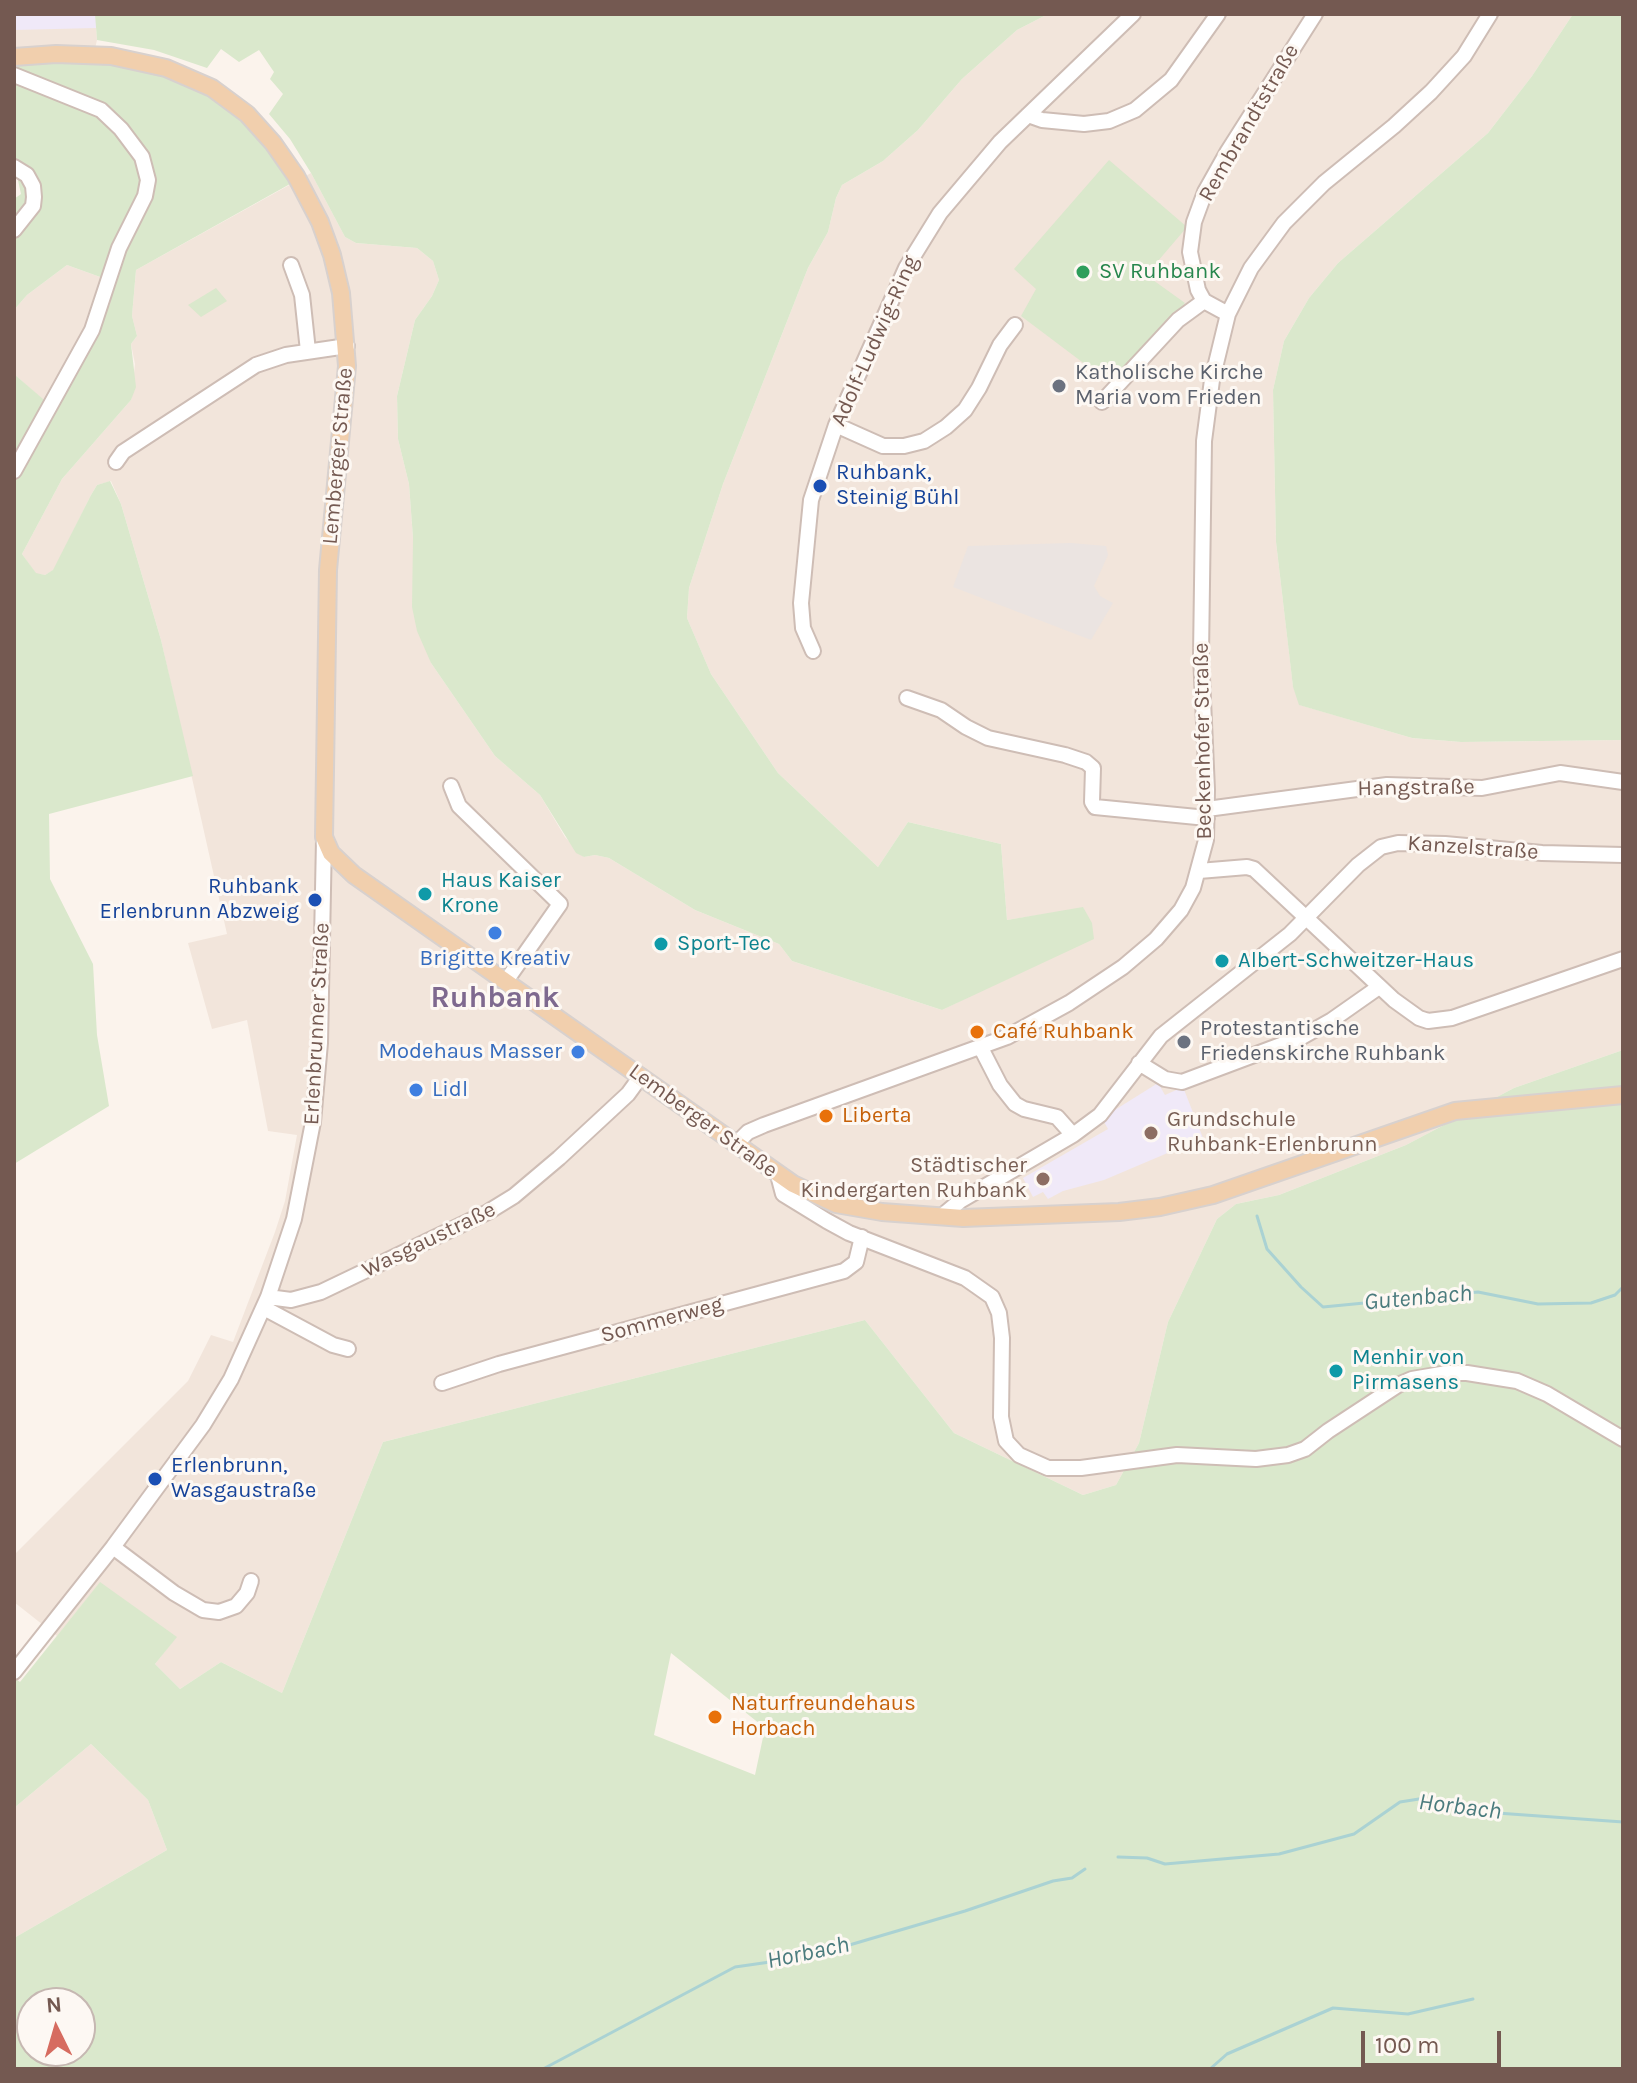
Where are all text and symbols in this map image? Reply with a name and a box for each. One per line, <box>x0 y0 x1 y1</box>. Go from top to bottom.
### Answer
street label: Rembrandtstraße <box>1193 39 1305 207</box>
street label: Adolf-Ludwig-Ring <box>826 252 924 430</box>
place label: SV Ruhbank <box>1099 259 1221 285</box>
marker: SV Ruhbank <box>1074 263 1092 281</box>
place label: Katholische Kirche Maria vom Frieden <box>1075 360 1263 412</box>
street label: Lemberger Straße <box>317 366 359 546</box>
marker: Katholische Kirche Maria vom Frieden <box>1050 377 1068 395</box>
place label: Ruhbank, Steinig Bühl <box>836 460 959 512</box>
marker: Ruhbank, Steinig Bühl <box>811 477 829 495</box>
street label: Beckenhofer Straße <box>1188 642 1218 840</box>
street label: Hangstraße <box>1357 774 1475 802</box>
street label: Kanzelstraße <box>1407 830 1539 866</box>
place label: Haus Kaiser Krone <box>441 868 561 920</box>
place label: Ruhbank Erlenbrunn Abzweig <box>100 874 299 926</box>
marker: Haus Kaiser Krone <box>416 885 434 903</box>
marker: Ruhbank Erlenbrunn Abzweig <box>306 891 324 909</box>
street label: Erlenbrunner Straße <box>299 922 335 1126</box>
marker: Brigitte Kreativ <box>486 924 504 942</box>
place label: Sport-Tec <box>677 931 771 957</box>
marker: Sport-Tec <box>652 935 670 953</box>
place label: Brigitte Kreativ <box>420 946 570 972</box>
place label: Albert-Schweitzer-Haus <box>1238 948 1474 974</box>
marker: Albert-Schweitzer-Haus <box>1213 952 1231 970</box>
district label: Ruhbank <box>430 980 560 1016</box>
place label: Protestantische Friedenskirche Ruhbank <box>1200 1016 1445 1068</box>
place label: Café Ruhbank <box>993 1019 1134 1045</box>
marker: Café Ruhbank <box>968 1023 986 1041</box>
marker: Protestantische Friedenskirche Ruhbank <box>1175 1033 1193 1051</box>
place label: Modehaus Masser <box>378 1039 562 1065</box>
marker: Modehaus Masser <box>569 1043 587 1061</box>
street label: Lemberger Straße <box>623 1058 783 1184</box>
place label: Lidl <box>432 1077 468 1103</box>
marker: Lidl <box>407 1081 425 1099</box>
place label: Liberta <box>842 1103 912 1129</box>
marker: Liberta <box>817 1107 835 1125</box>
place label: Grundschule Ruhbank-Erlenbrunn <box>1167 1107 1377 1158</box>
marker: Grundschule Ruhbank-Erlenbrunn <box>1142 1124 1160 1142</box>
place label: Städtischer Kindergarten Ruhbank <box>800 1153 1027 1204</box>
marker: Städtischer Kindergarten Ruhbank <box>1034 1170 1052 1188</box>
street label: Wasgaustraße <box>358 1196 500 1284</box>
water label: Gutenbach <box>1363 1279 1473 1317</box>
street label: Sommerweg <box>598 1291 726 1349</box>
place label: Menhir von Pirmasens <box>1352 1345 1465 1396</box>
marker: Menhir von Pirmasens <box>1327 1362 1345 1380</box>
place label: Erlenbrunn, Wasgaustraße <box>171 1453 316 1504</box>
marker: Erlenbrunn, Wasgaustraße <box>146 1470 164 1488</box>
place label: Naturfreundehaus Horbach <box>731 1691 916 1742</box>
marker: Naturfreundehaus Horbach <box>706 1708 724 1726</box>
water label: Horbach <box>1417 1788 1503 1826</box>
water label: Horbach <box>764 1930 852 1976</box>
north arrow <box>16 1987 96 2067</box>
text: N <box>45 1991 63 2019</box>
scale bar <box>1365 2015 1505 2065</box>
text: 100 m <box>1375 2031 1440 2059</box>

